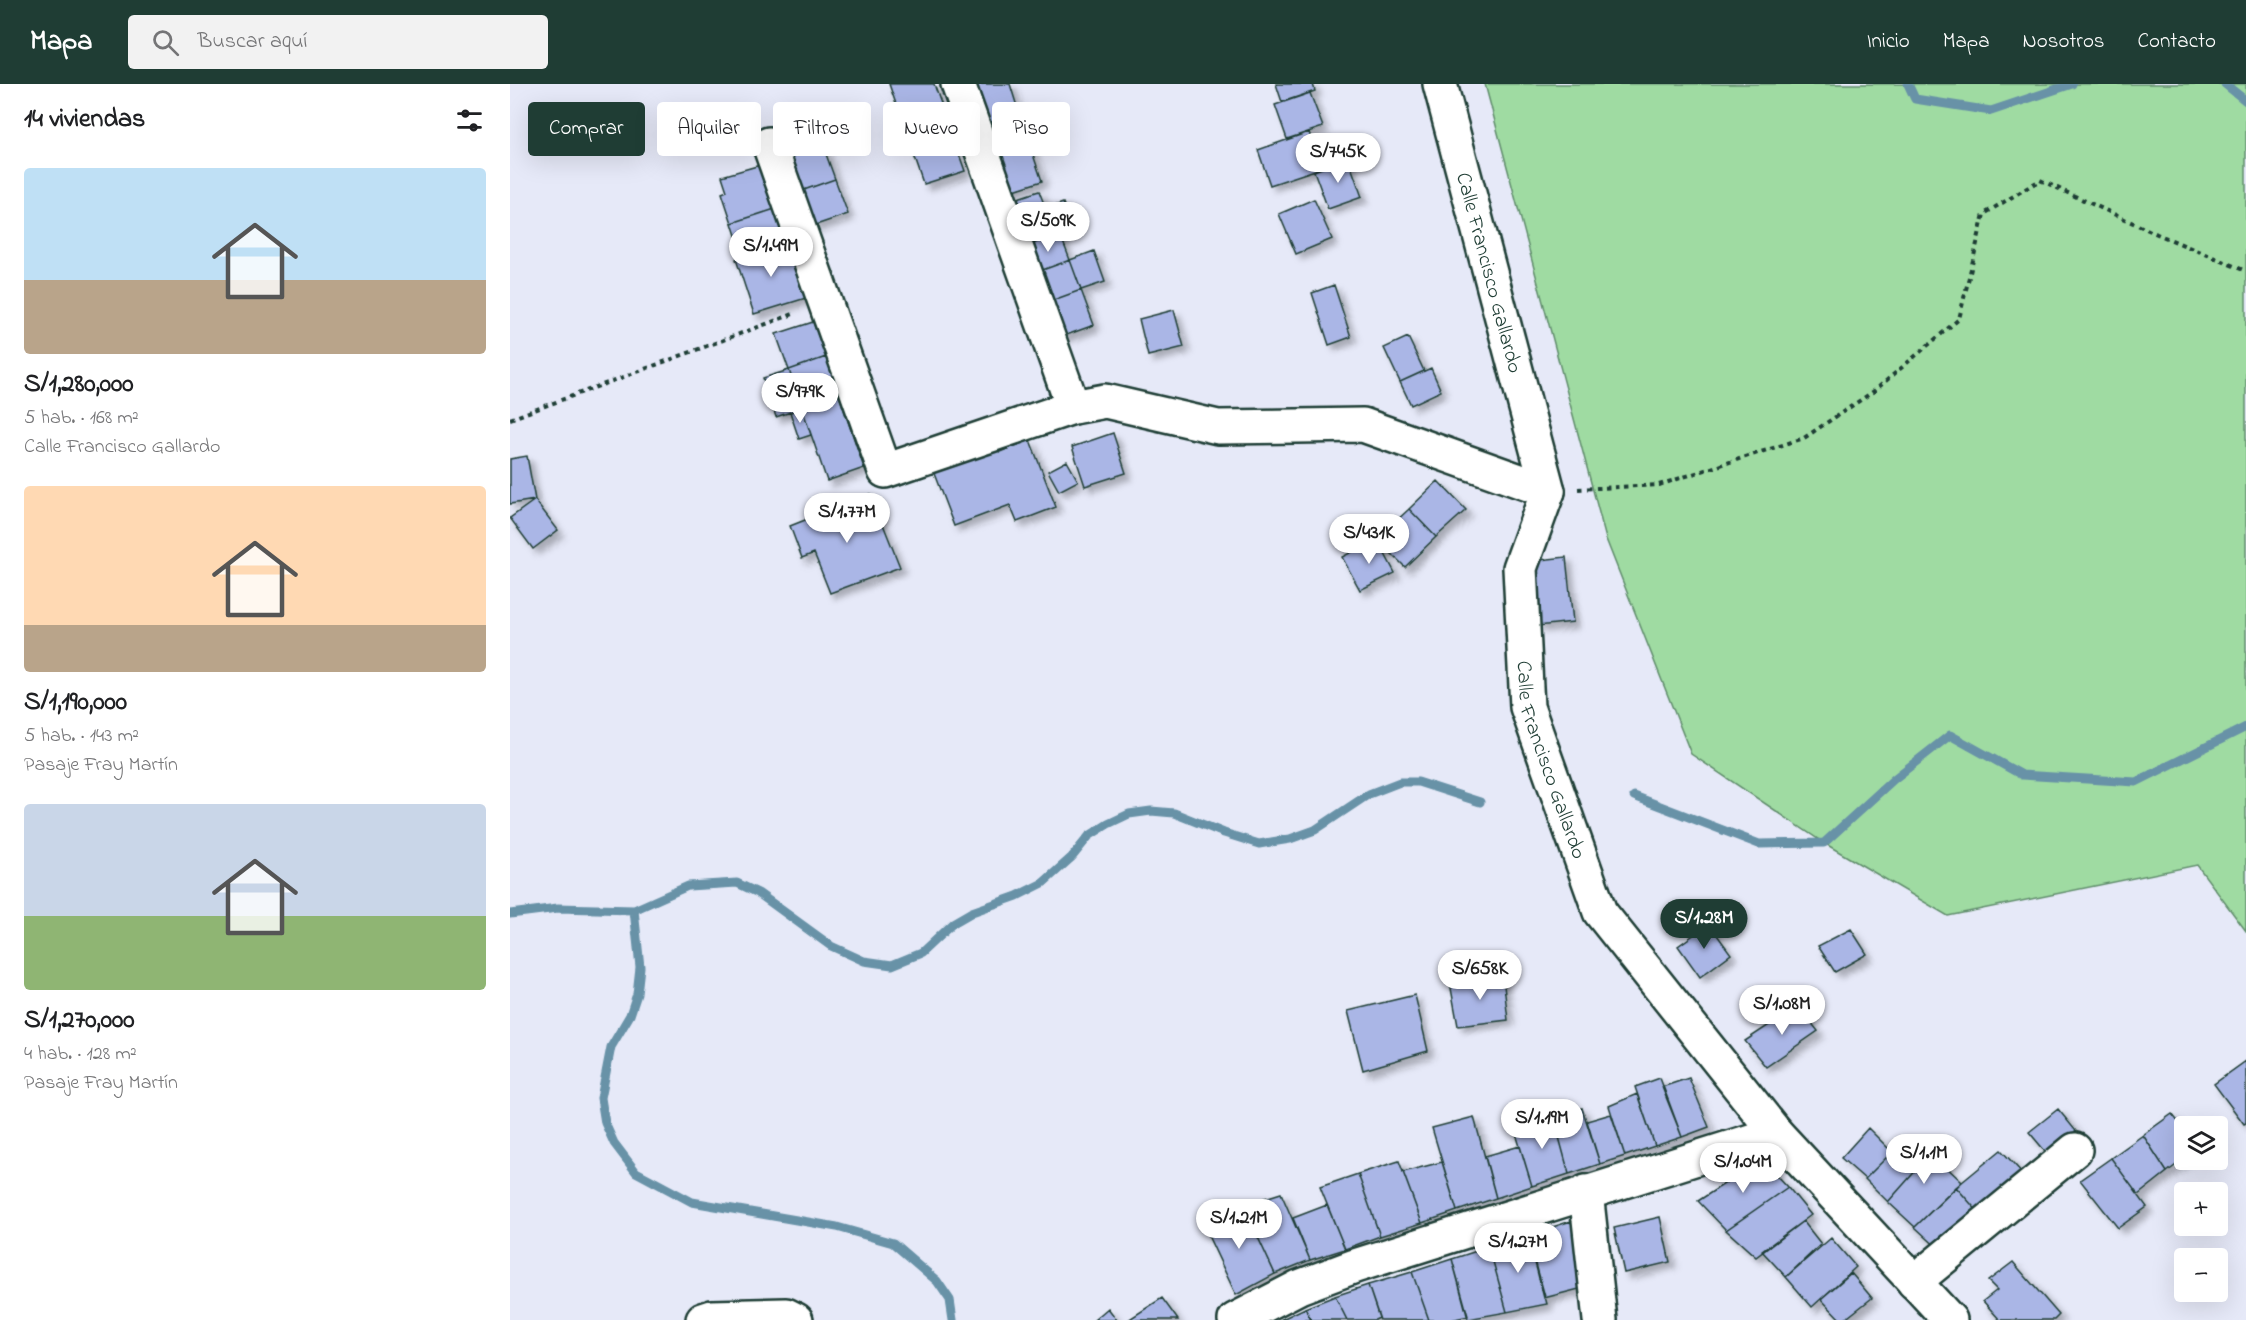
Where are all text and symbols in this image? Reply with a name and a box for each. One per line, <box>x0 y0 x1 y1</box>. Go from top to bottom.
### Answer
search box <box>128 15 548 69</box>
text: Mapa <box>30 22 92 63</box>
icon: search <box>149 26 182 59</box>
text: Buscar aquí <box>197 26 307 58</box>
text: Inicio <box>1867 27 1910 57</box>
text: Mapa <box>1943 27 1990 57</box>
text: Nosotros <box>2023 27 2105 57</box>
text: Contacto <box>2138 27 2216 57</box>
text: 14 viviendas <box>24 101 145 139</box>
chip: Comprar <box>528 102 645 156</box>
chip: Alquilar <box>657 102 761 156</box>
chip: Filtros <box>773 102 871 156</box>
chip: Nuevo <box>883 102 980 156</box>
chip: Piso <box>992 102 1070 156</box>
icon: filters <box>453 104 486 137</box>
pin: S/745K <box>1289 133 1387 184</box>
text: S/745K <box>1310 138 1366 167</box>
street label: Calle Francisco Gallardo <box>1447 169 1529 377</box>
pin: S/509K <box>999 202 1097 253</box>
icon: home <box>201 207 309 315</box>
text: S/509K <box>1021 207 1075 236</box>
pin: S/1.49M <box>716 227 826 278</box>
text: S/1.49M <box>743 232 799 261</box>
text: S/1,280,000 <box>24 366 134 404</box>
pin: S/979K <box>751 373 849 424</box>
text: S/979K <box>775 378 825 407</box>
text: 5 hab. · 168 m² <box>24 404 139 433</box>
text: Calle Francisco Gallardo <box>24 433 220 462</box>
pin: S/1.77M <box>792 493 902 544</box>
text: S/1.77M <box>818 498 876 527</box>
pin: S/431K <box>1320 514 1418 565</box>
text: S/431K <box>1343 519 1395 548</box>
icon: home <box>201 525 309 633</box>
street label: Calle Francisco Gallardo <box>1508 660 1593 863</box>
text: S/1,190,000 <box>24 684 127 722</box>
text: 5 hab. · 143 m² <box>24 722 139 751</box>
text: Pasaje Fray Martín <box>24 751 178 780</box>
icon: home <box>201 843 309 951</box>
pin: S/1.28M <box>1649 899 1759 950</box>
text: S/1.28M <box>1674 904 1734 933</box>
pin: S/658K <box>1431 950 1529 1001</box>
text: S/658K <box>1452 955 1508 984</box>
pin: S/1.08M <box>1727 985 1837 1036</box>
text: S/1.08M <box>1753 990 1811 1019</box>
text: S/1,270,000 <box>24 1002 135 1040</box>
text: 4 hab. · 128 m² <box>24 1040 137 1069</box>
text: Pasaje Fray Martín <box>24 1069 178 1098</box>
pin: S/1.19M <box>1487 1099 1597 1150</box>
text: S/1.19M <box>1515 1104 1569 1133</box>
map controls <box>2174 1116 2228 1302</box>
button: layers <box>2174 1116 2228 1170</box>
pin: S/1.1M <box>1875 1134 1973 1185</box>
text: S/1.1M <box>1900 1139 1948 1168</box>
pin: S/1.04M <box>1688 1143 1798 1194</box>
text: S/1.04M <box>1714 1148 1772 1177</box>
button: + <box>2174 1182 2228 1236</box>
pin: S/1.21M <box>1184 1199 1294 1250</box>
text: S/1.21M <box>1210 1204 1268 1233</box>
pin: S/1.27M <box>1463 1223 1573 1274</box>
text: S/1.27M <box>1488 1228 1548 1257</box>
button: − <box>2174 1248 2228 1302</box>

